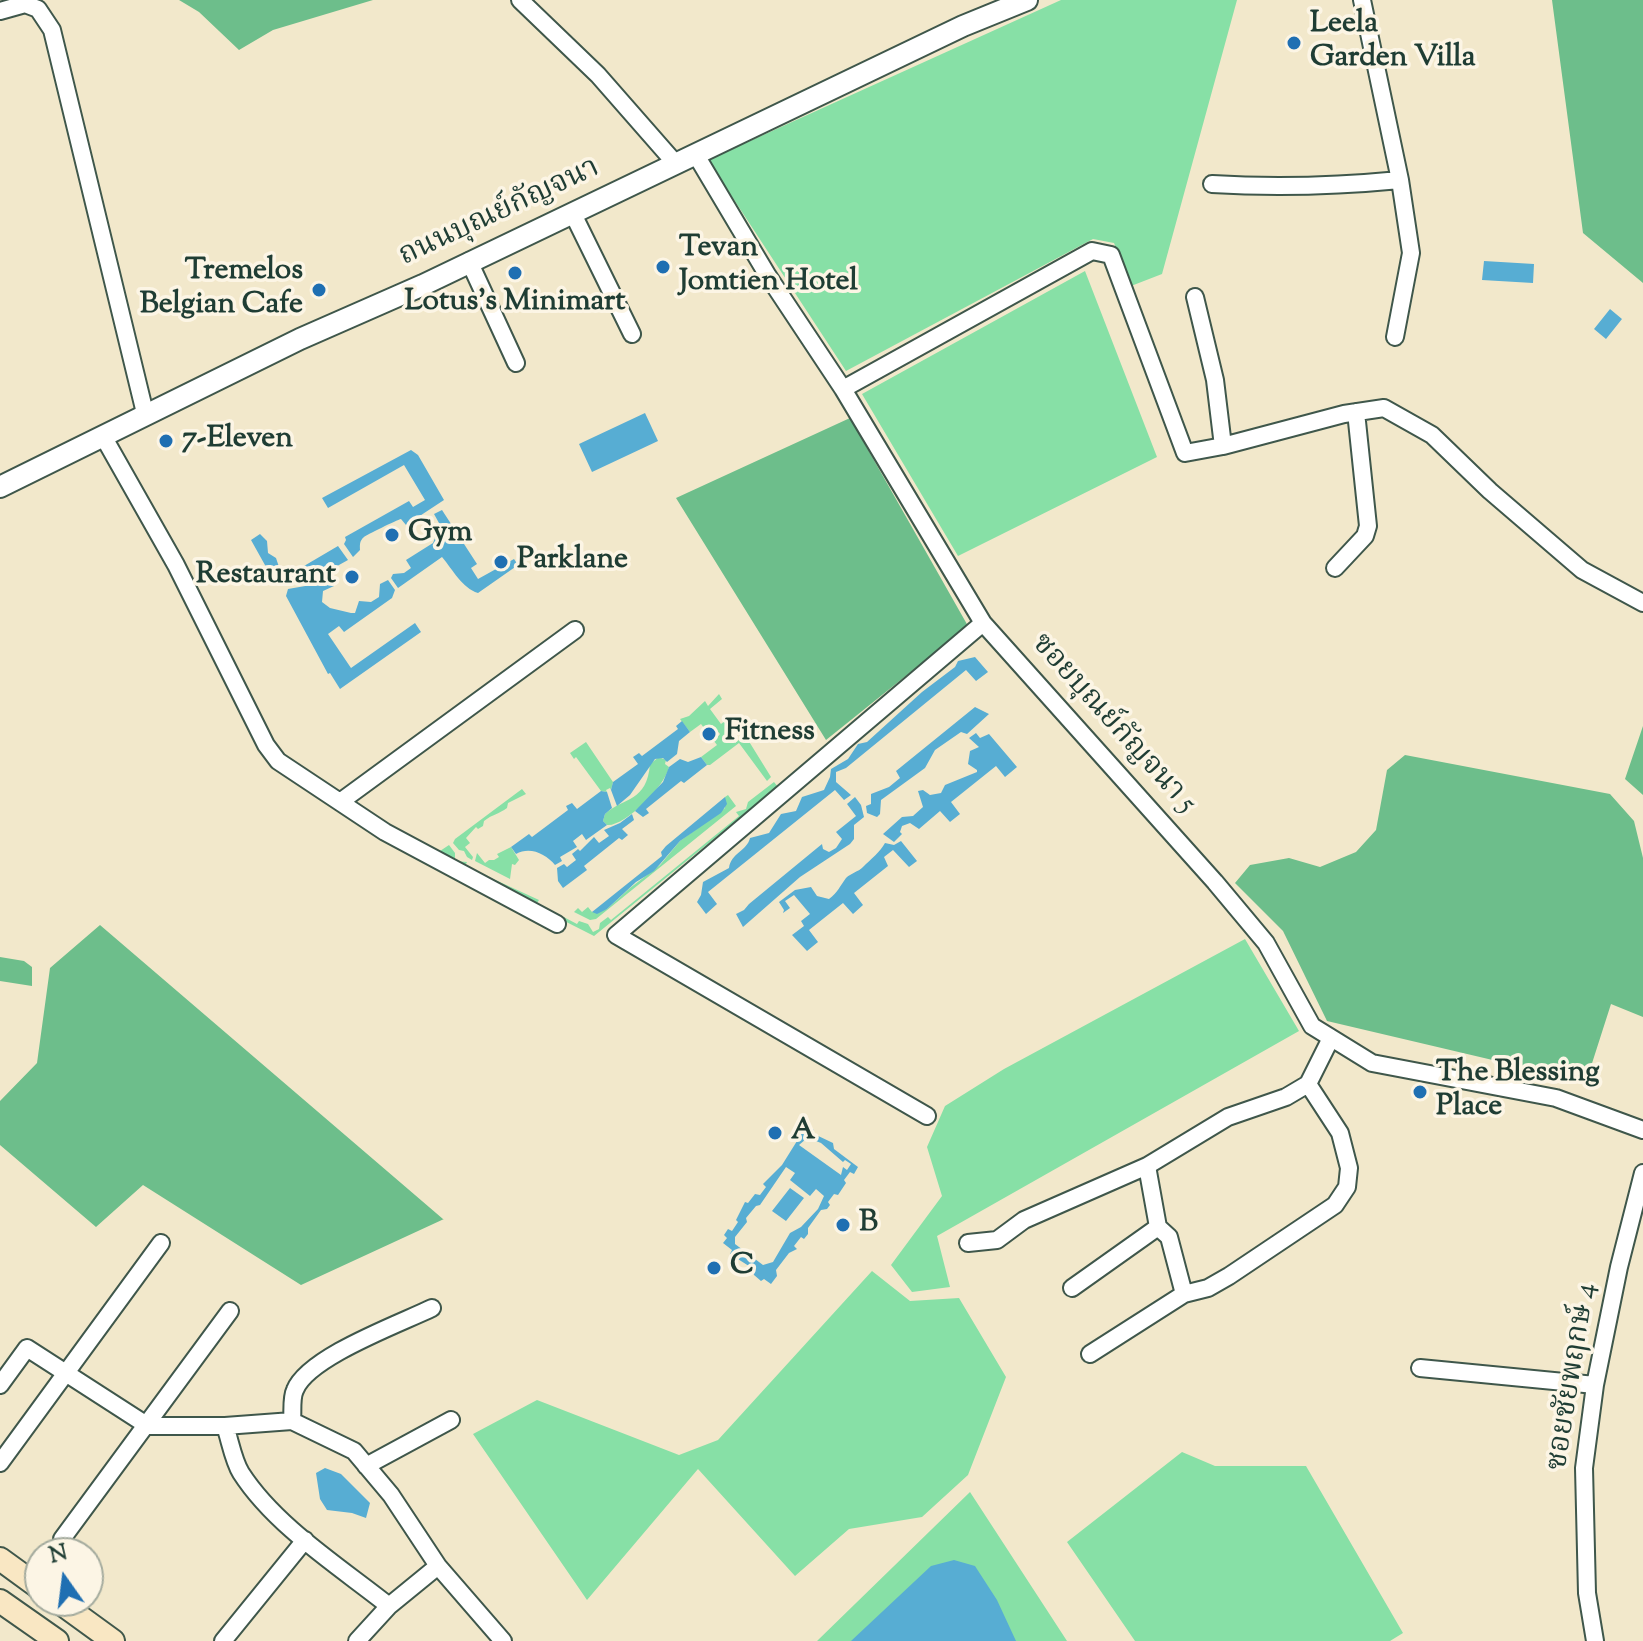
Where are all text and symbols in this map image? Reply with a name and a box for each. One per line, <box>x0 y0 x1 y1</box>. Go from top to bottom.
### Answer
place label: Leela Garden Villa <box>1310 8 1475 78</box>
marker: Leela Garden Villa <box>1285 34 1303 52</box>
street label: ถนนบุณย์กัญจนา <box>394 152 606 276</box>
place label: Tevan Jomtien Hotel <box>679 232 858 302</box>
place label: Tremelos Belgian Cafe <box>140 255 303 326</box>
marker: Tevan Jomtien Hotel <box>654 258 672 276</box>
marker: Lotus's Minimart <box>506 264 524 282</box>
marker: Tremelos Belgian Cafe <box>310 281 328 299</box>
place label: Lotus's Minimart <box>405 286 625 322</box>
place label: 7-Eleven <box>182 423 293 459</box>
marker: 7-Eleven <box>157 432 175 450</box>
place label: Gym <box>408 517 472 553</box>
marker: Gym <box>383 526 401 544</box>
place label: Parklane <box>517 544 628 580</box>
marker: Parklane <box>492 553 510 571</box>
place label: Restaurant <box>196 559 336 595</box>
marker: Restaurant <box>343 568 361 586</box>
street label: ซอยบุณย์กัญจนา 5 <box>1022 628 1202 822</box>
place label: Fitness <box>725 716 815 752</box>
marker: Fitness <box>700 725 718 743</box>
place label: The Blessing Place <box>1436 1057 1600 1128</box>
marker: The Blessing Place <box>1411 1083 1429 1101</box>
place label: A <box>791 1115 815 1151</box>
marker: A <box>766 1124 784 1142</box>
place label: B <box>859 1207 878 1243</box>
marker: B <box>834 1216 852 1234</box>
place label: C <box>730 1250 754 1286</box>
marker: C <box>705 1259 723 1277</box>
street label: ซอยชัยพฤกษ์ 4 <box>1541 1281 1607 1473</box>
north arrow <box>24 1537 104 1617</box>
text: N <box>46 1538 71 1573</box>

